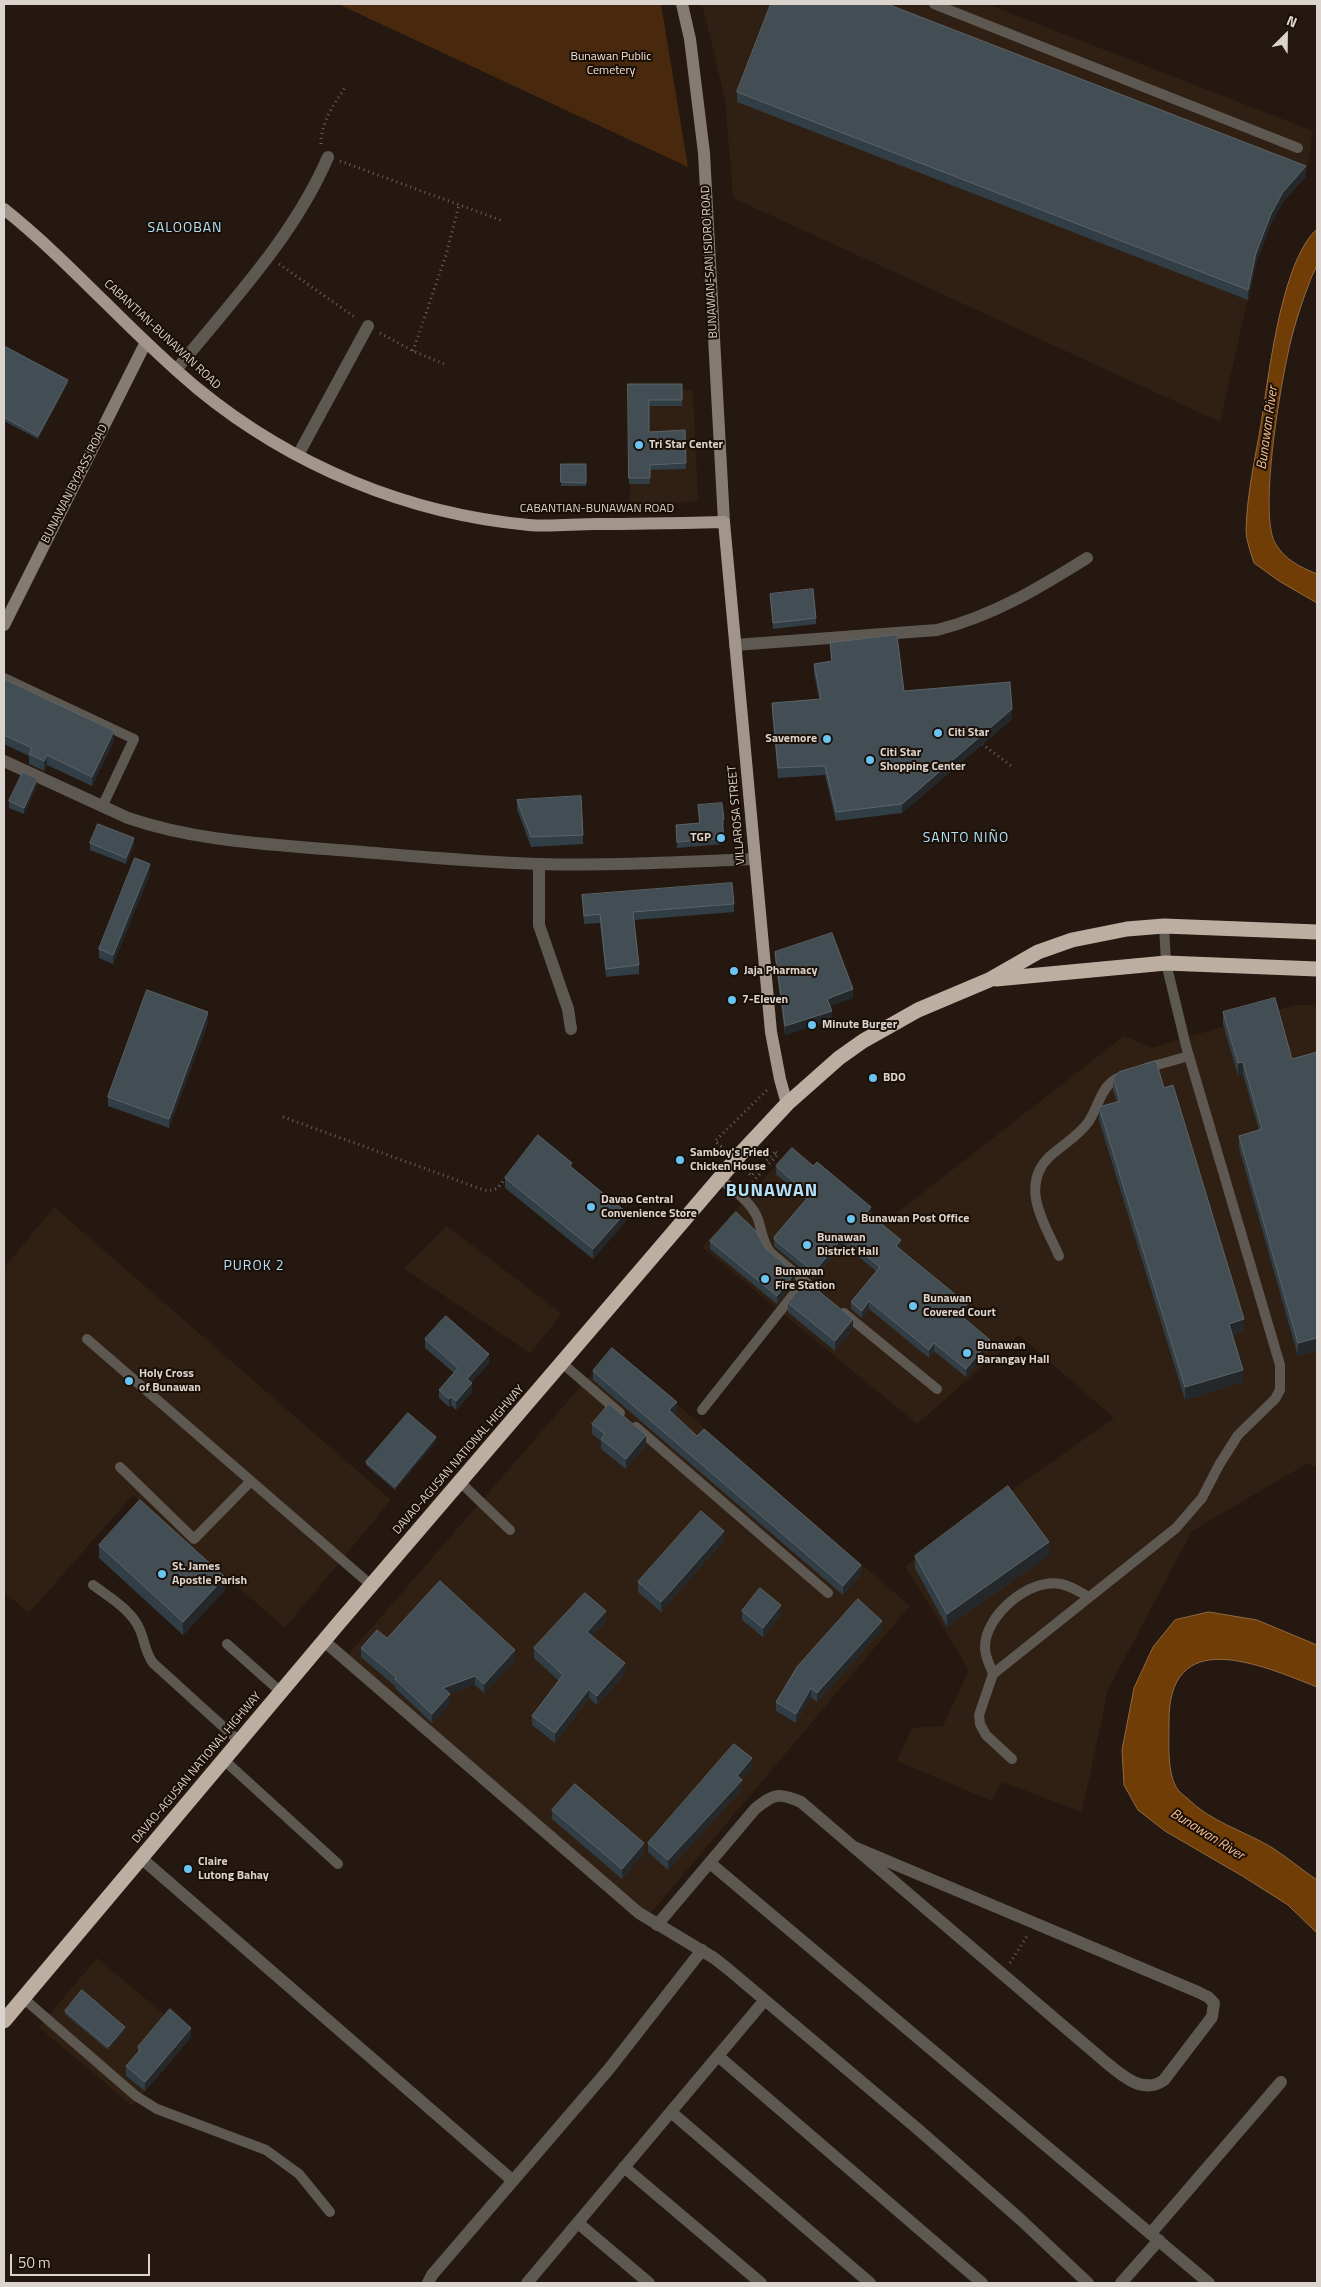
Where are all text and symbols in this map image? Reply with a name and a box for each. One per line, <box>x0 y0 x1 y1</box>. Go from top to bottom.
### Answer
text: N <box>1283 9 1301 32</box>
north arrow <box>1261 10 1311 60</box>
park label: Bunawan Public Cemetery <box>571 50 651 78</box>
street label: BUNAWAN-SAN ISIDRO ROAD <box>699 185 721 339</box>
district label: SALOOBAN <box>147 221 223 237</box>
street label: CABANTIAN-BUNAWAN ROAD <box>101 277 223 393</box>
water label: Bunawan River <box>1254 385 1282 471</box>
street label: BUNAWAN BYPASS ROAD <box>39 422 111 546</box>
place label: Tri Star Center <box>649 438 723 452</box>
marker: Tri Star Center <box>633 439 645 451</box>
street label: CABANTIAN-BUNAWAN ROAD <box>520 502 674 516</box>
place label: Citi Star <box>948 726 989 740</box>
marker: Citi Star <box>932 727 944 739</box>
place label: Savemore <box>765 732 817 746</box>
marker: Savemore <box>821 733 833 745</box>
place label: Citi Star Shopping Center <box>880 746 966 774</box>
marker: Citi Star Shopping Center <box>864 754 876 766</box>
street label: VILLAROSA STREET <box>725 765 749 865</box>
place label: TGP <box>690 831 711 845</box>
district label: SANTO NIÑO <box>922 831 1010 847</box>
marker: TGP <box>715 832 727 844</box>
place label: Jaja Pharmacy <box>744 964 817 978</box>
marker: Jaja Pharmacy <box>728 965 740 977</box>
place label: 7-Eleven <box>742 993 788 1007</box>
marker: 7-Eleven <box>726 994 738 1006</box>
place label: Minute Burger <box>822 1018 897 1032</box>
marker: Minute Burger <box>806 1019 818 1031</box>
place label: BDO <box>883 1071 906 1085</box>
marker: BDO <box>867 1072 879 1084</box>
place label: Samboy's Fried Chicken House <box>690 1146 769 1174</box>
marker: Samboy's Fried Chicken House <box>674 1154 686 1166</box>
district label: BUNAWAN <box>725 1181 819 1203</box>
place label: Davao Central Convenience Store <box>601 1193 697 1221</box>
marker: Davao Central Convenience Store <box>585 1201 597 1213</box>
place label: Bunawan Post Office <box>861 1212 969 1226</box>
marker: Bunawan Post Office <box>845 1213 857 1225</box>
place label: Bunawan District Hall <box>817 1231 878 1259</box>
marker: Bunawan District Hall <box>801 1239 813 1251</box>
district label: PUROK 2 <box>223 1259 285 1275</box>
place label: Bunawan Fire Station <box>775 1265 835 1293</box>
marker: Bunawan Fire Station <box>759 1273 771 1285</box>
place label: Bunawan Covered Court <box>923 1292 996 1320</box>
marker: Bunawan Covered Court <box>907 1300 919 1312</box>
place label: Bunawan Barangay Hall <box>977 1339 1050 1367</box>
marker: Bunawan Barangay Hall <box>961 1347 973 1359</box>
place label: Holy Cross of Bunawan <box>139 1367 201 1395</box>
marker: Holy Cross of Bunawan <box>123 1375 135 1387</box>
street label: DAVAO-AGUSAN NATIONAL HIGHWAY <box>390 1382 528 1538</box>
place label: St. James Apostle Parish <box>172 1560 247 1588</box>
marker: St. James Apostle Parish <box>156 1568 168 1580</box>
street label: DAVAO-AGUSAN NATIONAL HIGHWAY <box>129 1689 265 1847</box>
water label: Bunawan River <box>1167 1806 1247 1864</box>
place label: Claire Lutong Bahay <box>198 1855 269 1883</box>
marker: Claire Lutong Bahay <box>182 1863 194 1875</box>
scale bar <box>12 2244 152 2276</box>
text: 50 m <box>18 2251 51 2274</box>

